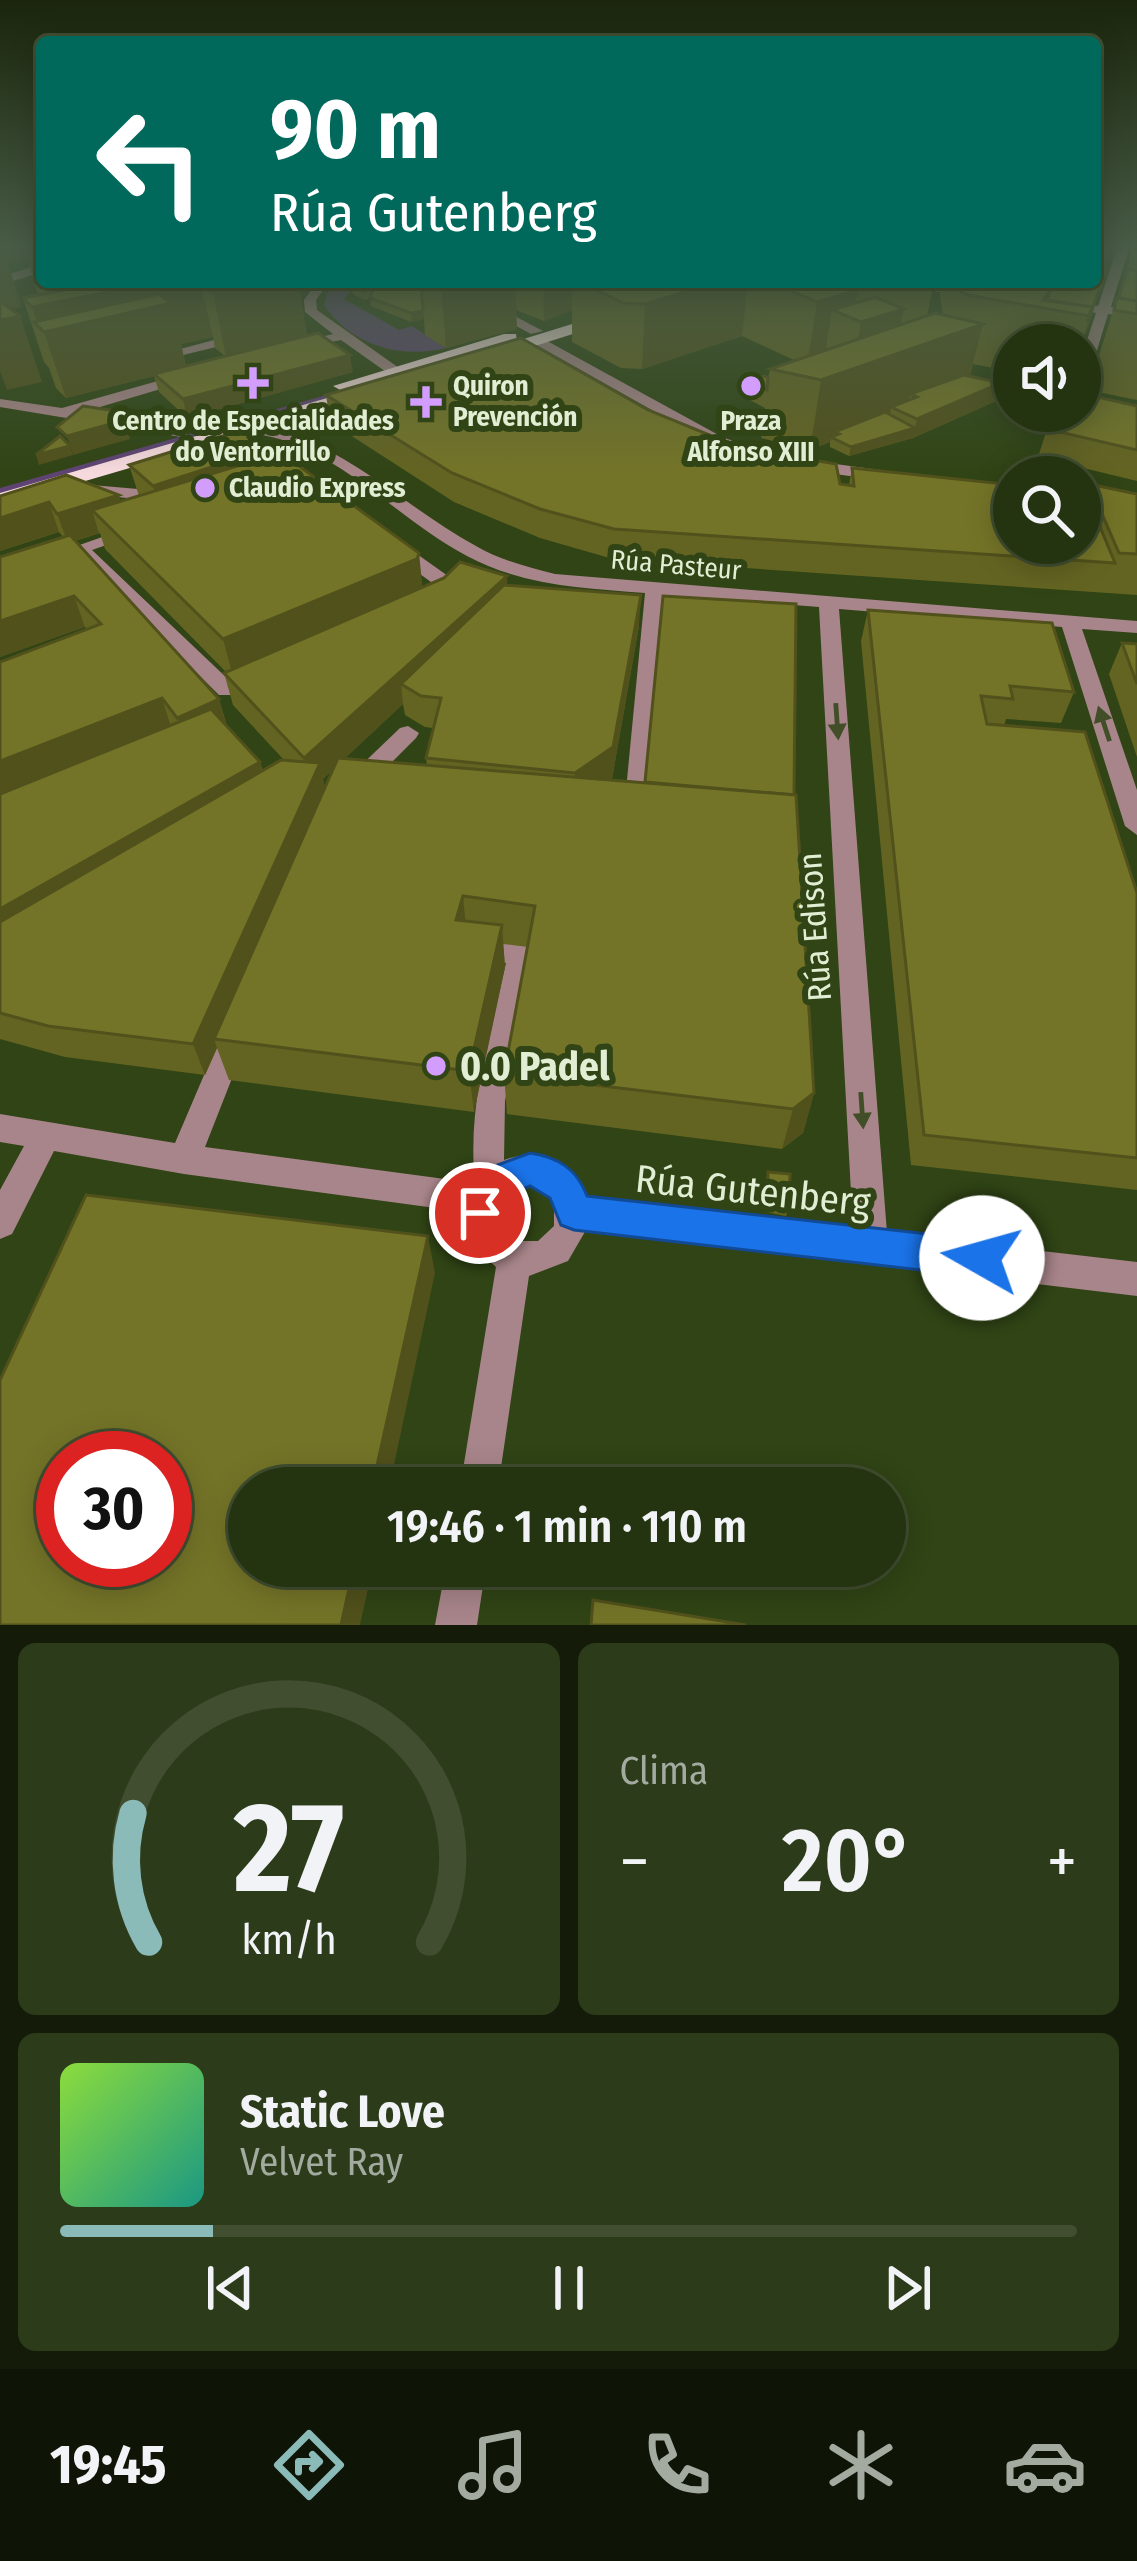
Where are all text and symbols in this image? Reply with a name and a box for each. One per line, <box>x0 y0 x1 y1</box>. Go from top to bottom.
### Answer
text: 90 m <box>270 79 441 180</box>
icon: left <box>72 84 228 240</box>
text: Rúa Gutenberg <box>270 181 597 245</box>
map controls <box>993 324 1101 564</box>
button: sound <box>993 324 1101 432</box>
marker: Centro de Especialidades do Ventorrillo <box>237 367 269 399</box>
place label: Quiron Prevención <box>453 370 577 433</box>
marker: Praza Alfonso XIII <box>738 373 764 399</box>
marker: Quiron Prevención <box>410 386 442 418</box>
place label: Centro de Especialidades do Ventorrillo <box>112 405 394 468</box>
place label: Praza Alfonso XIII <box>686 405 815 468</box>
button: search <box>993 456 1101 564</box>
place label: Claudio Express <box>229 472 406 504</box>
marker: Claudio Express <box>192 475 218 501</box>
street label: Rúa Pasteur <box>609 543 743 587</box>
one-way arrow <box>828 703 847 741</box>
one-way arrow <box>1093 705 1112 742</box>
street label: Rúa Edison <box>790 851 840 1003</box>
place label: 0.0 Padel <box>460 1044 610 1090</box>
marker: 0.0 Padel <box>423 1053 449 1079</box>
one-way arrow <box>853 1092 872 1130</box>
street label: Rúa Gutenberg <box>633 1156 873 1226</box>
pin <box>429 1162 531 1264</box>
icon: arrive <box>447 1180 513 1246</box>
position arrow <box>919 1195 1045 1321</box>
speed limit sign: 30 <box>36 1431 192 1587</box>
text: 19:46 · 1 min · 110 m <box>387 1500 747 1554</box>
text: Clima <box>620 1748 708 1794</box>
text: 27 <box>233 1774 344 1924</box>
text: 20° <box>782 1807 914 1915</box>
text: − <box>620 1822 649 1901</box>
text: + <box>1047 1822 1077 1901</box>
text: km/h <box>241 1914 337 1965</box>
text: Static Love <box>240 2085 445 2139</box>
text: Velvet Ray <box>240 2139 403 2185</box>
icon: previous <box>197 2255 263 2321</box>
icon: pause <box>536 2255 602 2321</box>
icon: next <box>875 2255 941 2321</box>
icon: directions <box>267 2423 351 2507</box>
icon: music <box>451 2423 535 2507</box>
icon: phone <box>635 2423 719 2507</box>
icon: climate <box>819 2423 903 2507</box>
icon: car <box>1003 2423 1087 2507</box>
text: 19:45 <box>50 2433 167 2497</box>

